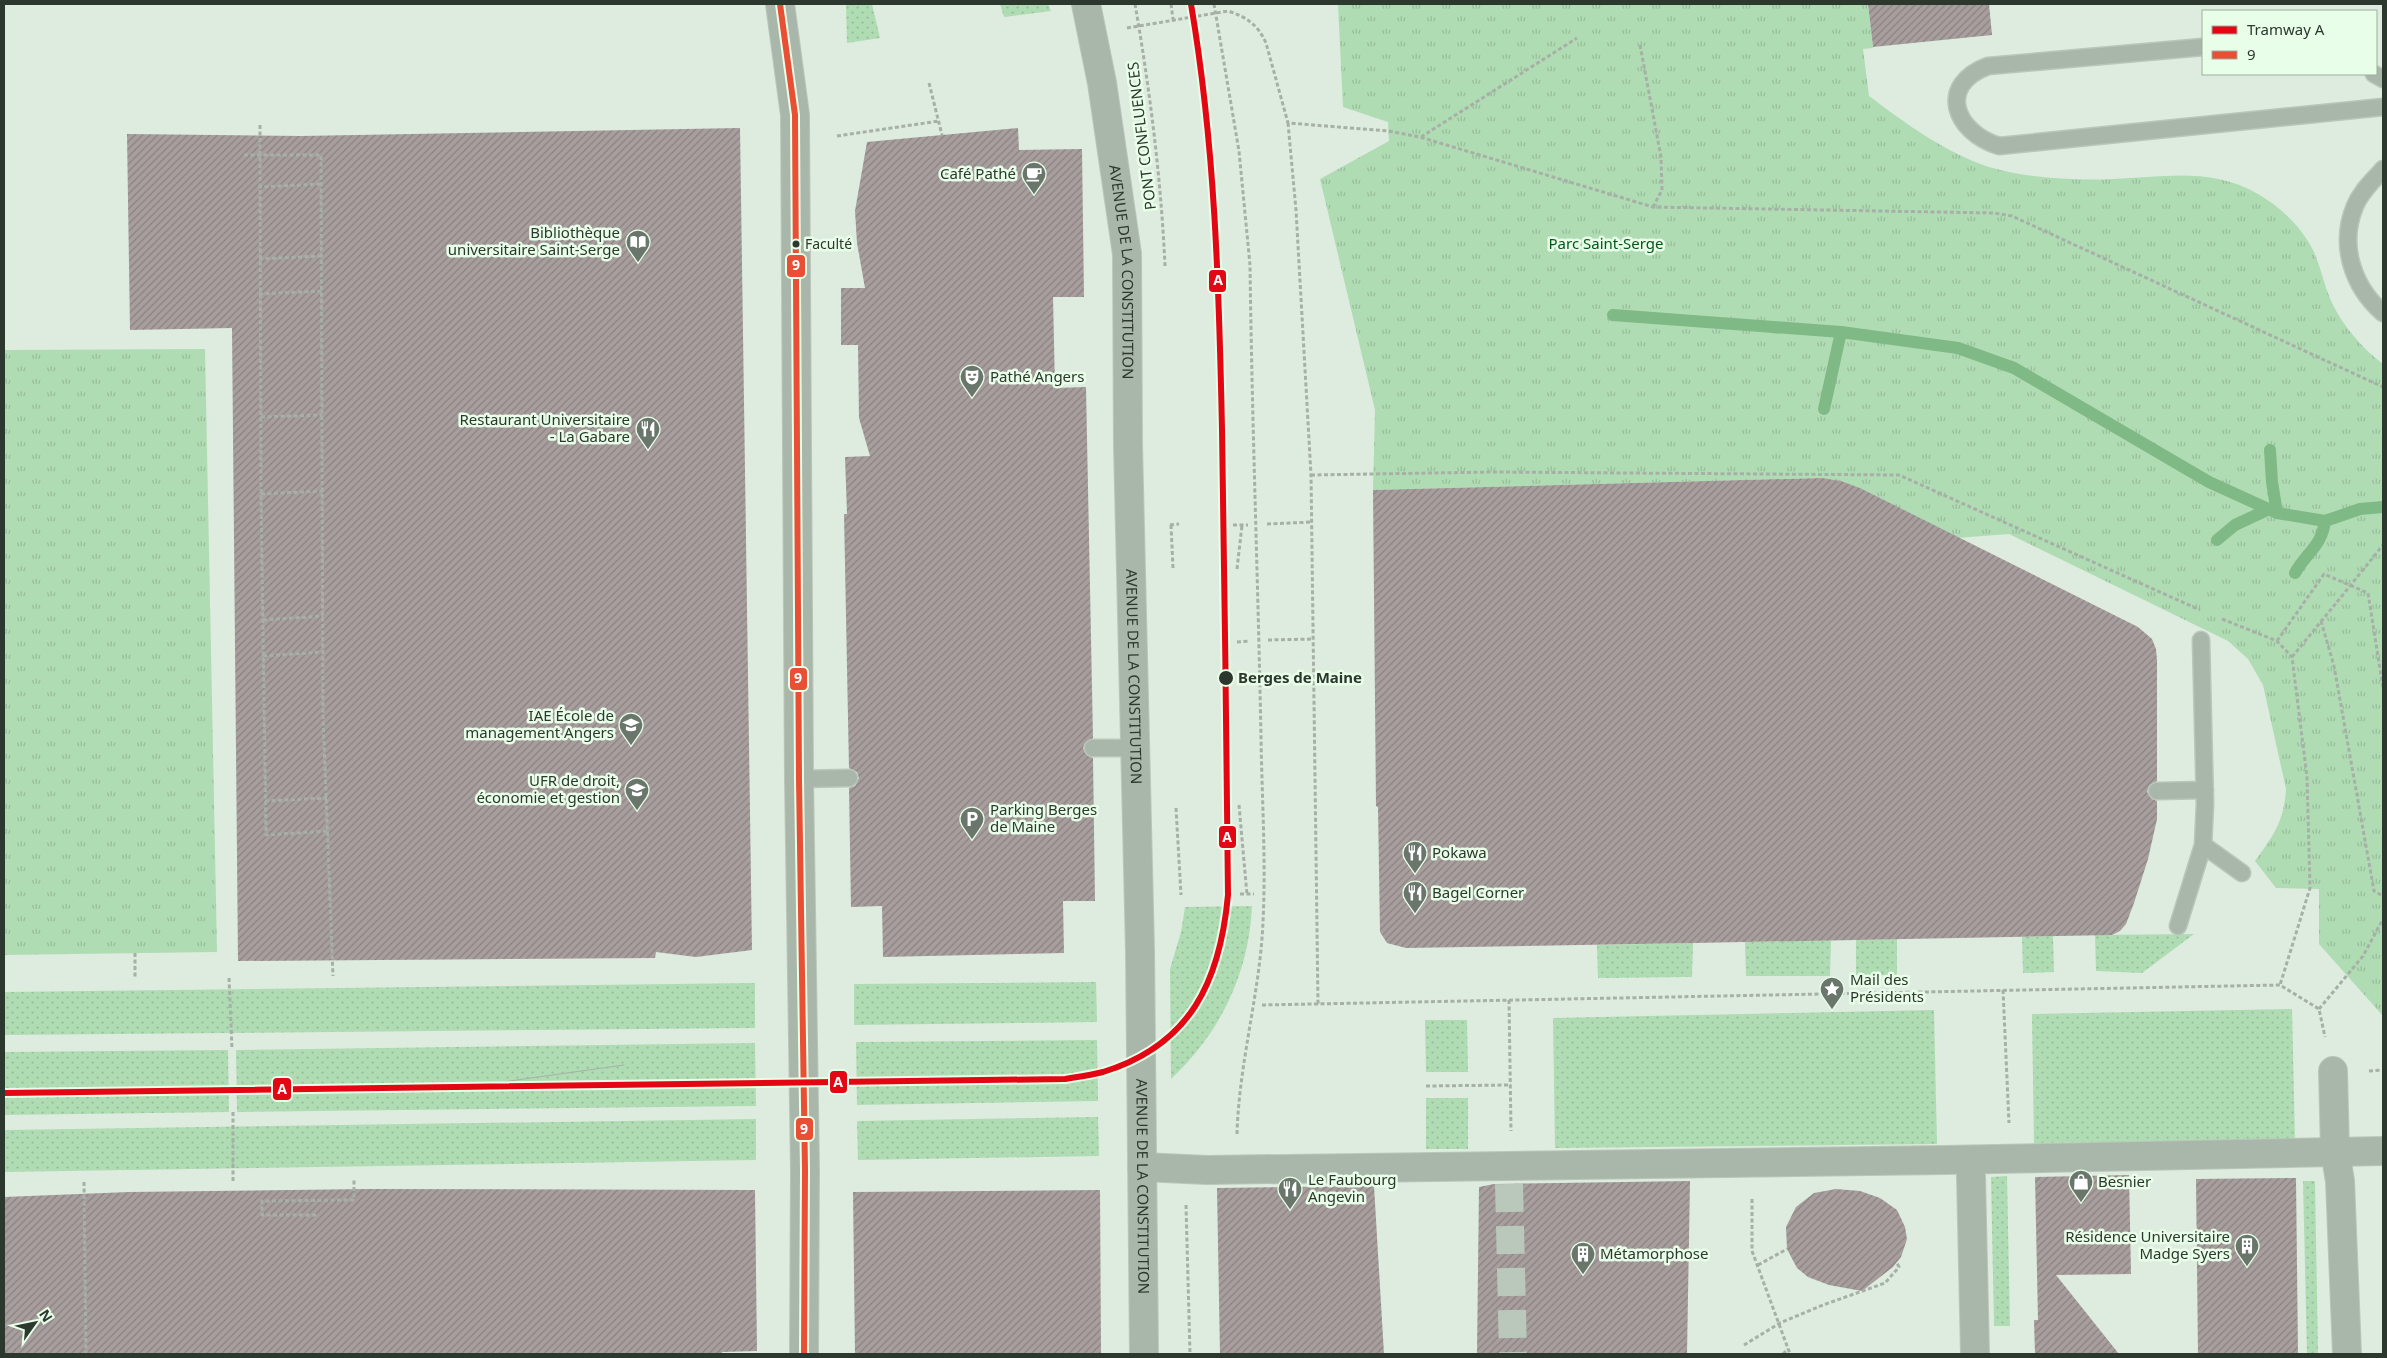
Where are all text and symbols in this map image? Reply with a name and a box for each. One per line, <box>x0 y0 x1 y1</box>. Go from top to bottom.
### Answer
legend <box>2202 10 2377 75</box>
text: Tramway A <box>2247 19 2325 39</box>
text: 9 <box>2247 44 2256 64</box>
street label: PONT CONFLUENCES <box>1122 61 1160 211</box>
cafe icon: Café Pathé <box>1021 161 1047 195</box>
place label: Café Pathé <box>940 163 1016 183</box>
street label: AVENUE DE LA CONSTITUTION <box>1105 163 1139 379</box>
place label: Bibliothèque universitaire Saint-Serge <box>448 222 620 259</box>
library icon: Bibliothèque universitaire Saint-Serge <box>625 229 651 263</box>
park label: Parc Saint-Serge <box>1549 233 1663 253</box>
place label: Faculté <box>805 234 852 253</box>
marker: Faculté <box>791 239 801 249</box>
line badge: 9 <box>786 254 806 278</box>
text: 9 <box>792 255 800 274</box>
line badge: A <box>1208 269 1227 293</box>
text: A <box>1213 270 1223 289</box>
theatre icon: Pathé Angers <box>959 364 985 398</box>
place label: Pathé Angers <box>990 366 1084 386</box>
place label: Restaurant Universitaire - La Gabare <box>460 409 630 446</box>
restaurant icon: Restaurant Universitaire - La Gabare <box>635 416 661 450</box>
street label: AVENUE DE LA CONSTITUTION <box>1122 569 1147 784</box>
line badge: 9 <box>789 667 808 691</box>
place label: Berges de Maine <box>1238 667 1362 687</box>
text: 9 <box>794 668 802 687</box>
marker: Berges de Maine <box>1217 669 1235 687</box>
place label: IAE École de management Angers <box>465 705 614 742</box>
school or university icon: IAE École de management Angers <box>618 712 644 746</box>
place label: UFR de droit, économie et gestion <box>476 770 620 807</box>
school or university icon: UFR de droit, économie et gestion <box>624 777 650 811</box>
place label: Parking Berges de Maine <box>990 799 1097 836</box>
parking icon: Parking Berges de Maine <box>959 806 985 840</box>
line badge: A <box>1218 825 1237 849</box>
text: A <box>1222 827 1232 846</box>
restaurant icon: Pokawa <box>1402 840 1428 874</box>
place label: Pokawa <box>1432 842 1487 862</box>
restaurant icon: Bagel Corner <box>1402 880 1428 914</box>
place label: Bagel Corner <box>1432 882 1524 902</box>
place label: Mail des Présidents <box>1850 969 1924 1006</box>
place icon: Mail des Présidents <box>1819 976 1845 1010</box>
line badge: A <box>829 1070 848 1094</box>
text: A <box>833 1072 843 1091</box>
line badge: A <box>272 1077 292 1101</box>
text: A <box>277 1079 287 1098</box>
street label: AVENUE DE LA CONSTITUTION <box>1132 1079 1154 1294</box>
line badge: 9 <box>795 1117 814 1141</box>
text: 9 <box>800 1119 808 1138</box>
place label: Le Faubourg Angevin <box>1308 1169 1397 1206</box>
shop icon: Besnier <box>2068 1169 2094 1203</box>
place label: Besnier <box>2098 1171 2151 1191</box>
restaurant icon: Le Faubourg Angevin <box>1277 1176 1303 1210</box>
place label: Résidence Universitaire Madge Syers <box>2065 1226 2230 1263</box>
building icon: Résidence Universitaire Madge Syers <box>2234 1233 2260 1267</box>
building icon: Métamorphose <box>1570 1241 1596 1275</box>
place label: Métamorphose <box>1600 1243 1708 1263</box>
north arrow <box>10 1298 60 1348</box>
text: N <box>35 1306 57 1326</box>

